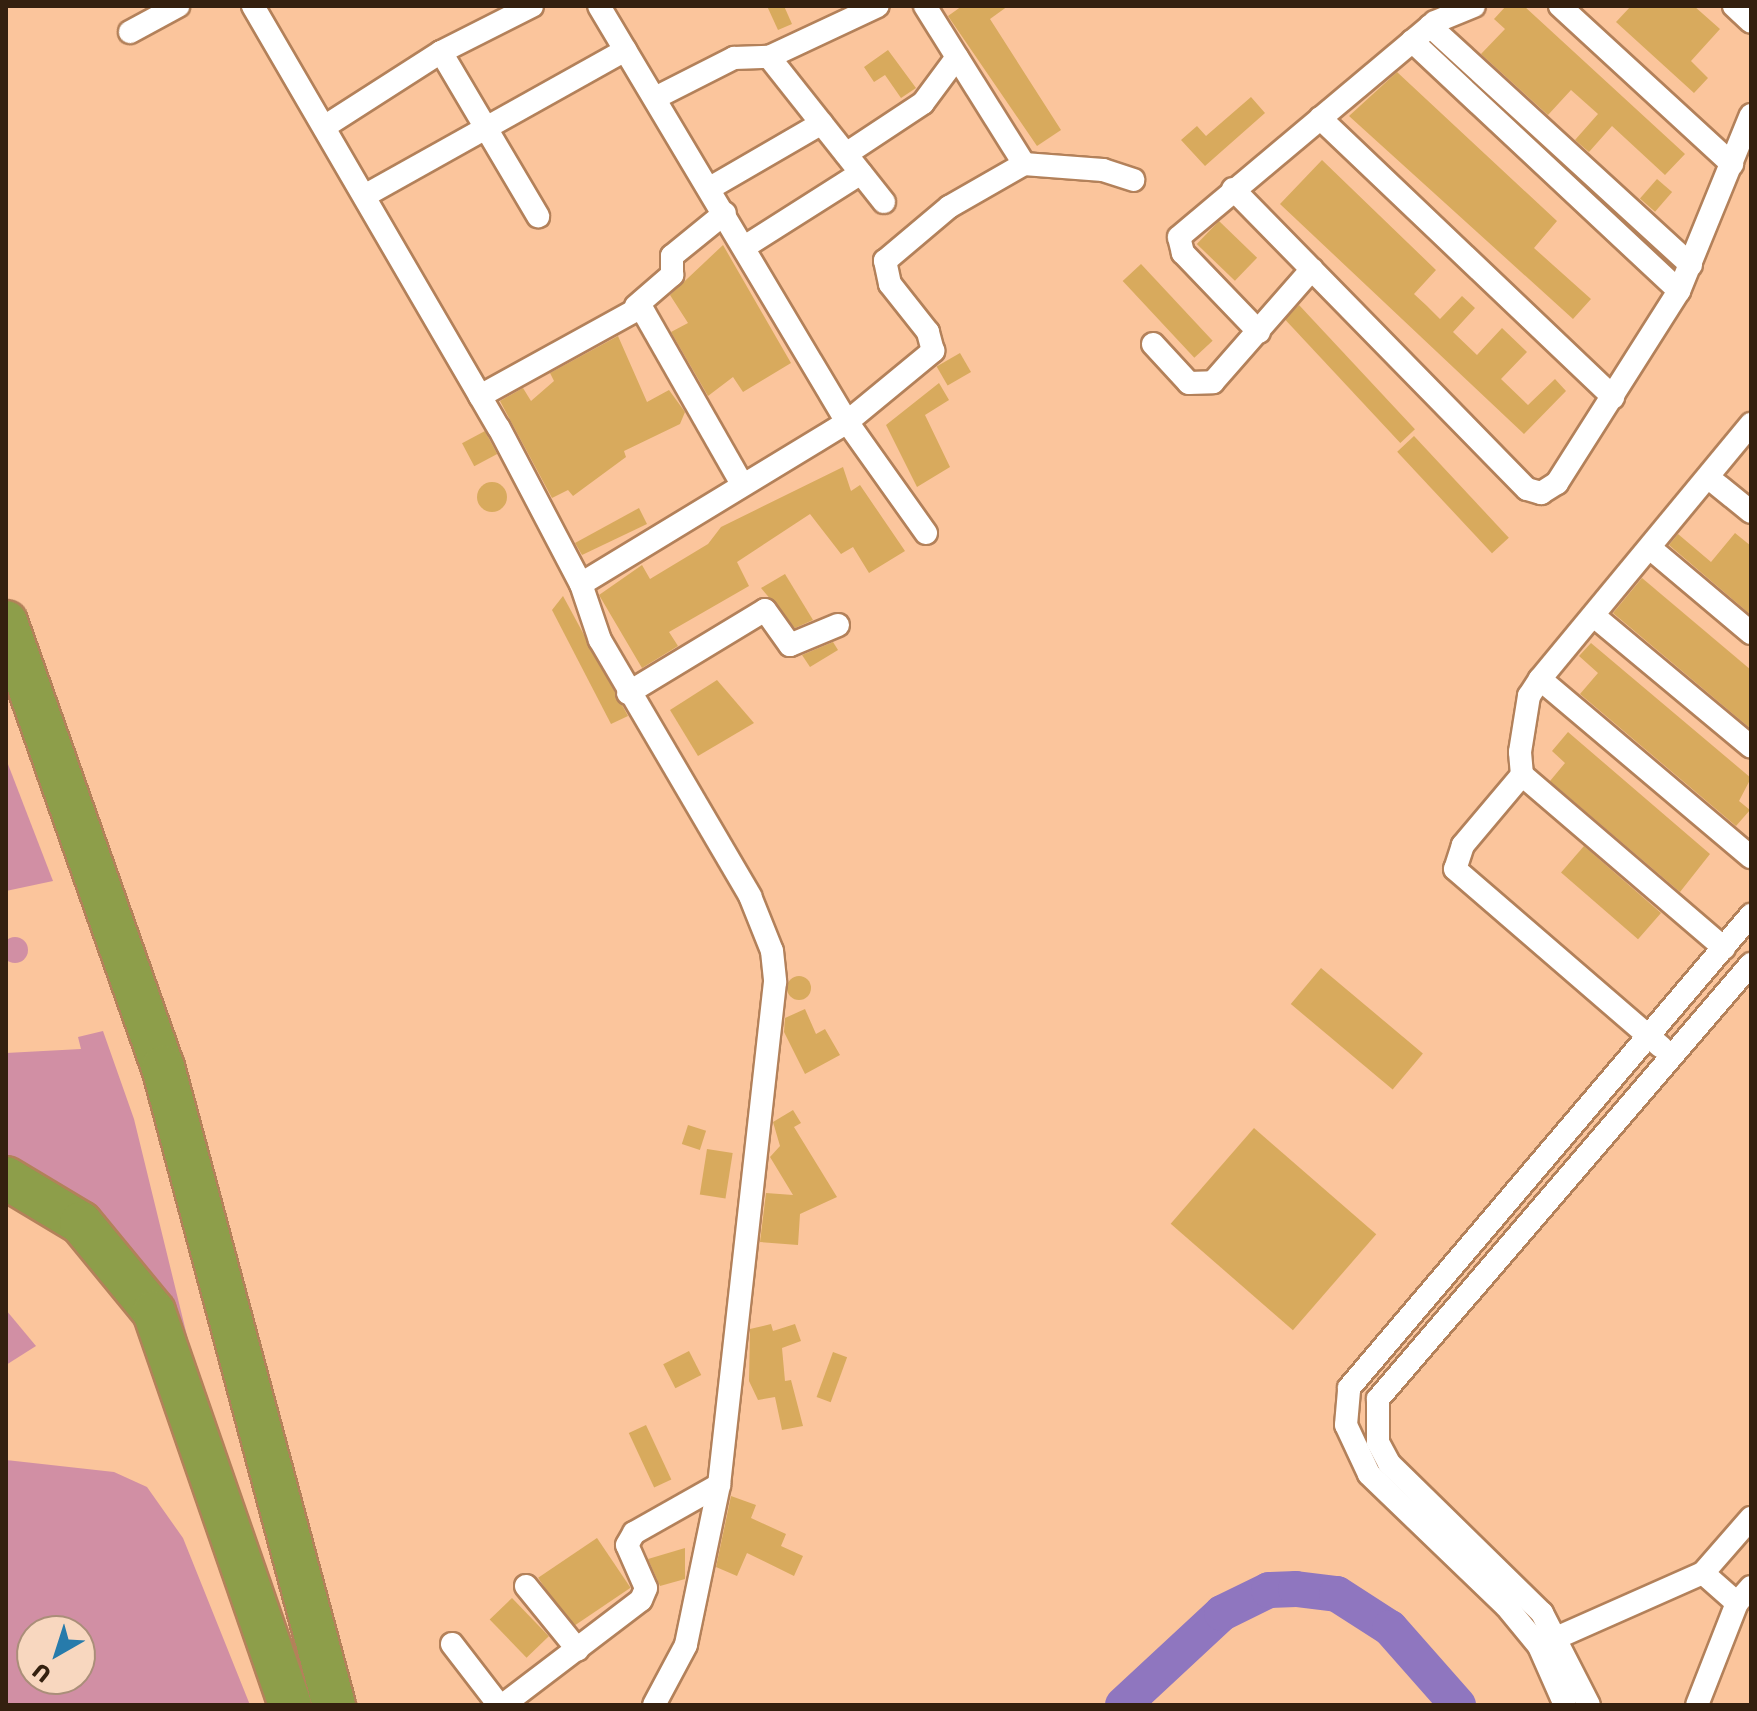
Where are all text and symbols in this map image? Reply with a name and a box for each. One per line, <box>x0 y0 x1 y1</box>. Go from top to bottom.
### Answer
north arrow <box>16 1615 96 1695</box>
text: U <box>27 1657 57 1688</box>

